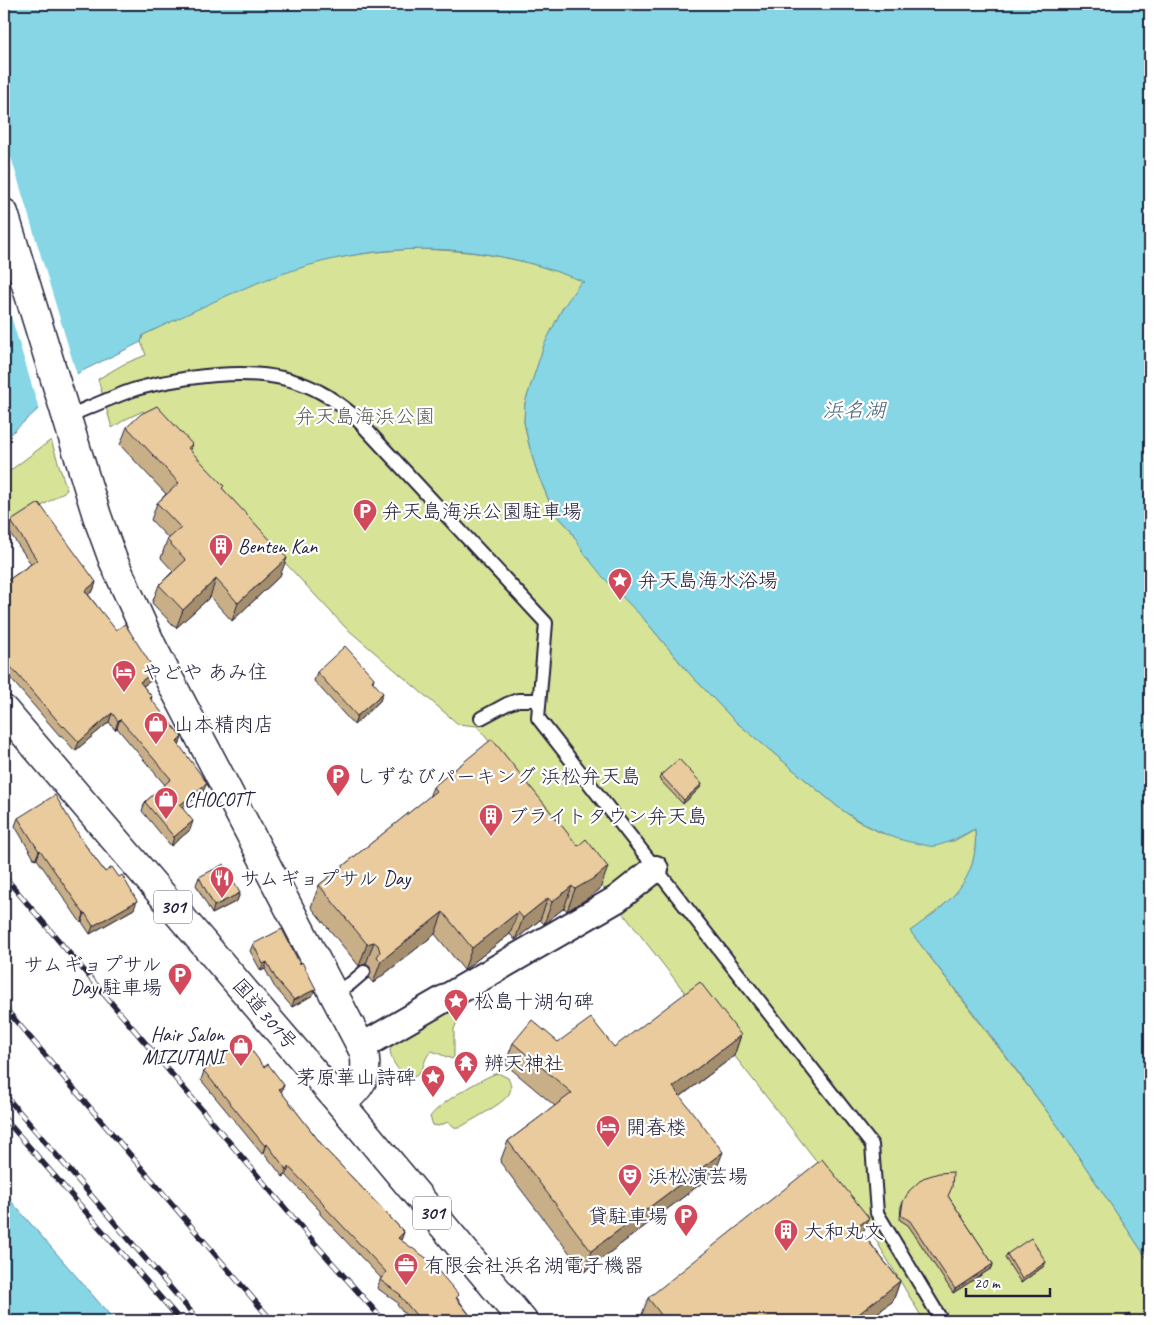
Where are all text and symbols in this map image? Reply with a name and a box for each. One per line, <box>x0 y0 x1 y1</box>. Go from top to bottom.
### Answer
water label: 浜名湖 <box>823 397 887 423</box>
park label: 弁天島海浜公園 <box>295 404 435 429</box>
parking icon: 弁天島海浜公園駐車場 <box>352 498 378 532</box>
place label: 弁天島海浜公園駐車場 <box>382 499 582 524</box>
building icon: Benten Kan <box>208 533 234 567</box>
place label: Benten Kan <box>238 534 318 559</box>
place icon: 弁天島海水浴場 <box>607 567 633 601</box>
place label: 弁天島海水浴場 <box>638 568 778 593</box>
hotel icon: やどや あみ住 <box>111 659 137 693</box>
place label: やどや あみ住 <box>142 660 268 685</box>
shop icon: 山本精肉店 <box>143 711 169 745</box>
place label: 山本精肉店 <box>174 712 274 737</box>
parking icon: しずなびパーキング 浜松弁天島 <box>325 763 351 797</box>
place label: しずなびパーキング 浜松弁天島 <box>356 764 641 789</box>
shop icon: CHOCOTT <box>153 786 179 820</box>
place label: CHOCOTT <box>184 787 256 812</box>
building icon: ブライトタウン弁天島 <box>478 803 504 837</box>
place label: ブライトタウン弁天島 <box>508 804 707 829</box>
restaurant icon: サムギョプサル Day <box>209 865 235 899</box>
place label: サムギョプサル Day <box>240 866 412 891</box>
road number: 301 <box>154 890 192 924</box>
place label: サムギョプサル Day 駐車場 <box>24 952 162 1000</box>
parking icon: サムギョプサル Day 駐車場 <box>167 962 193 996</box>
street label: 国道301号 <box>227 973 303 1055</box>
place icon: 松島十湖句碑 <box>443 988 469 1022</box>
place label: 松島十湖句碑 <box>474 989 594 1014</box>
place label: Hair Salon MIZUTANI <box>142 1022 229 1070</box>
shop icon: Hair Salon MIZUTANI <box>228 1033 254 1067</box>
temple icon: 辨天神社 <box>453 1050 479 1084</box>
place label: 辨天神社 <box>484 1051 564 1076</box>
place icon: 茅原華山詩碑 <box>420 1064 446 1098</box>
place label: 茅原華山詩碑 <box>296 1065 416 1090</box>
hotel icon: 開春楼 <box>595 1114 621 1148</box>
place label: 開春楼 <box>626 1115 686 1140</box>
theatre icon: 浜松演芸場 <box>617 1163 643 1197</box>
place label: 浜松演芸場 <box>648 1164 748 1189</box>
road number: 301 <box>413 1196 451 1230</box>
parking icon: 貸駐車場 <box>673 1203 699 1237</box>
place label: 貸駐車場 <box>588 1204 668 1229</box>
building icon: 大和丸文 <box>773 1218 799 1252</box>
place label: 大和丸文 <box>804 1219 884 1244</box>
office icon: 有限会社浜名湖電子機器 <box>393 1252 419 1286</box>
place label: 有限会社浜名湖電子機器 <box>424 1253 644 1278</box>
scale bar <box>966 1265 1050 1297</box>
text: 20 m <box>974 1274 1001 1293</box>

